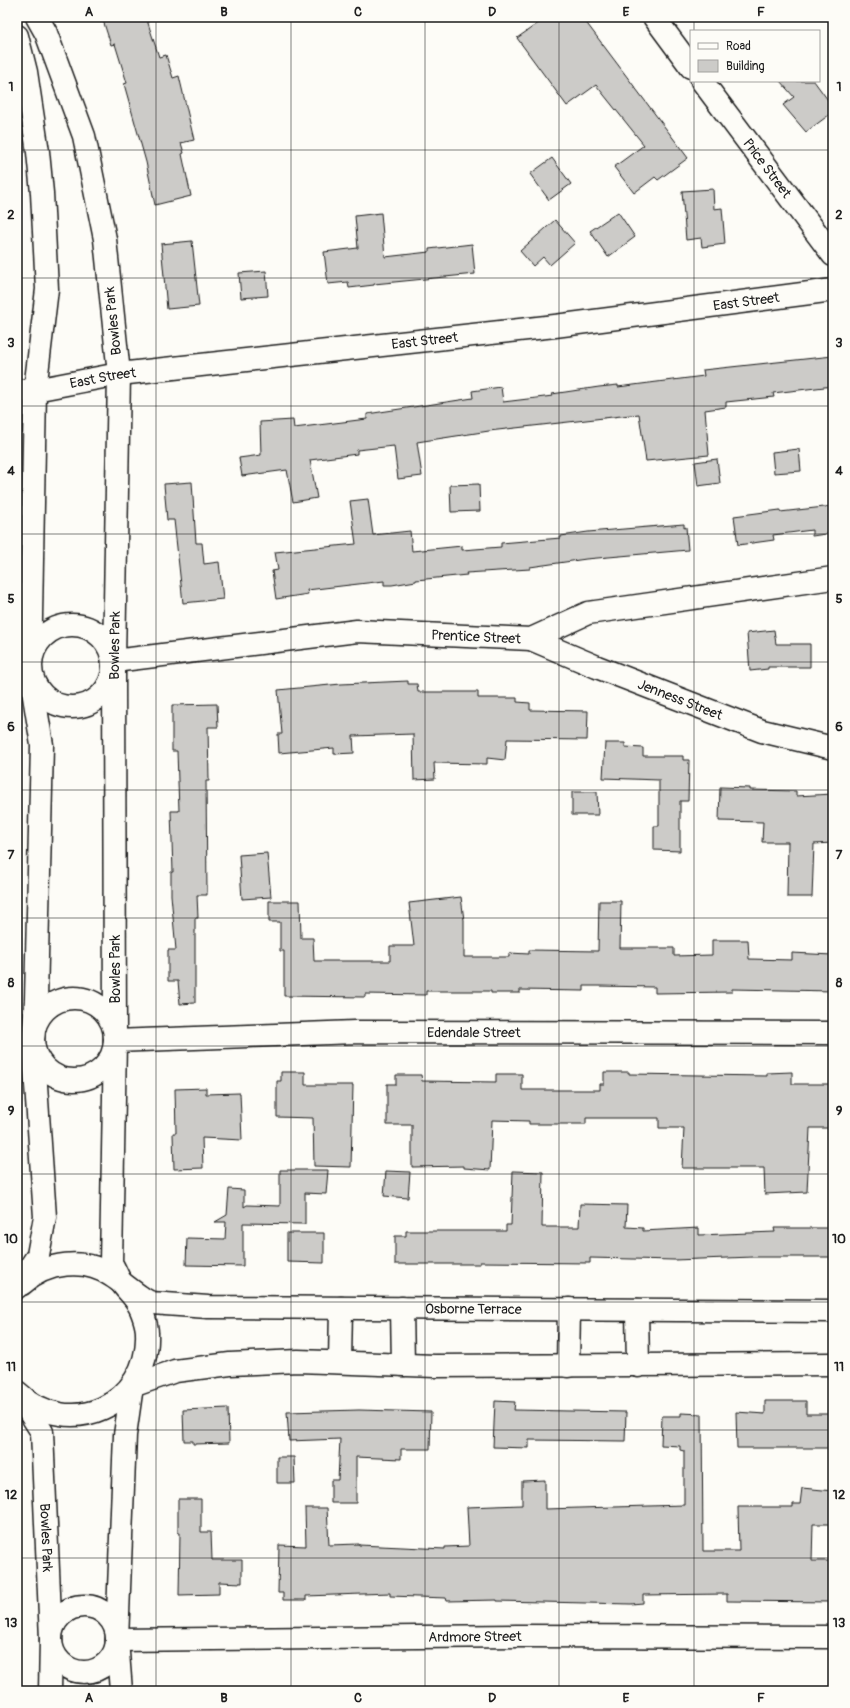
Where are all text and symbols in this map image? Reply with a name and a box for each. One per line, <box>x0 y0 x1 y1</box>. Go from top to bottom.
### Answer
text: A <box>85 4 94 20</box>
text: B <box>220 4 228 20</box>
text: C <box>354 4 362 20</box>
text: D <box>488 4 496 20</box>
text: E <box>623 4 630 20</box>
text: F <box>757 4 765 20</box>
legend <box>690 30 820 82</box>
text: Road <box>726 39 751 54</box>
text: Building <box>726 59 765 74</box>
text: 1 <box>8 79 14 95</box>
text: 1 <box>836 79 842 95</box>
street label: Price Street <box>740 135 796 201</box>
text: 2 <box>7 207 15 223</box>
text: 2 <box>835 207 843 223</box>
street label: Bowles Park <box>101 286 125 356</box>
street label: East Street <box>712 288 781 314</box>
street label: East Street <box>390 328 459 352</box>
text: 3 <box>7 335 15 351</box>
text: 3 <box>835 335 843 351</box>
street label: East Street <box>68 364 137 392</box>
text: 4 <box>7 463 15 479</box>
text: 4 <box>835 463 843 479</box>
text: 5 <box>7 591 15 607</box>
text: 5 <box>835 591 843 607</box>
street label: Bowles Park <box>105 611 123 680</box>
street label: Prentice Street <box>431 626 522 647</box>
street label: Jenness Street <box>635 675 725 724</box>
text: 6 <box>7 719 15 735</box>
text: 6 <box>835 719 843 735</box>
text: 7 <box>8 847 15 863</box>
text: 7 <box>836 847 843 863</box>
street label: Bowles Park <box>107 934 124 1003</box>
text: 8 <box>8 975 15 991</box>
text: 8 <box>836 975 843 991</box>
street label: Edendale Street <box>427 1024 521 1041</box>
text: 9 <box>8 1103 15 1119</box>
text: 9 <box>836 1103 843 1119</box>
text: 10 <box>4 1231 18 1247</box>
text: 10 <box>832 1231 846 1247</box>
street label: Osborne Terrace <box>425 1300 522 1318</box>
text: 11 <box>6 1359 16 1375</box>
text: 11 <box>834 1359 844 1375</box>
text: 12 <box>5 1487 17 1503</box>
text: 12 <box>833 1487 845 1503</box>
street label: Bowles Park <box>37 1503 57 1573</box>
text: 13 <box>5 1615 17 1631</box>
text: 13 <box>833 1615 845 1631</box>
street label: Ardmore Street <box>428 1627 522 1645</box>
text: A <box>85 1690 94 1706</box>
text: B <box>220 1690 228 1706</box>
text: C <box>354 1690 362 1706</box>
text: D <box>488 1690 496 1706</box>
text: E <box>623 1690 630 1706</box>
text: F <box>757 1690 765 1706</box>

